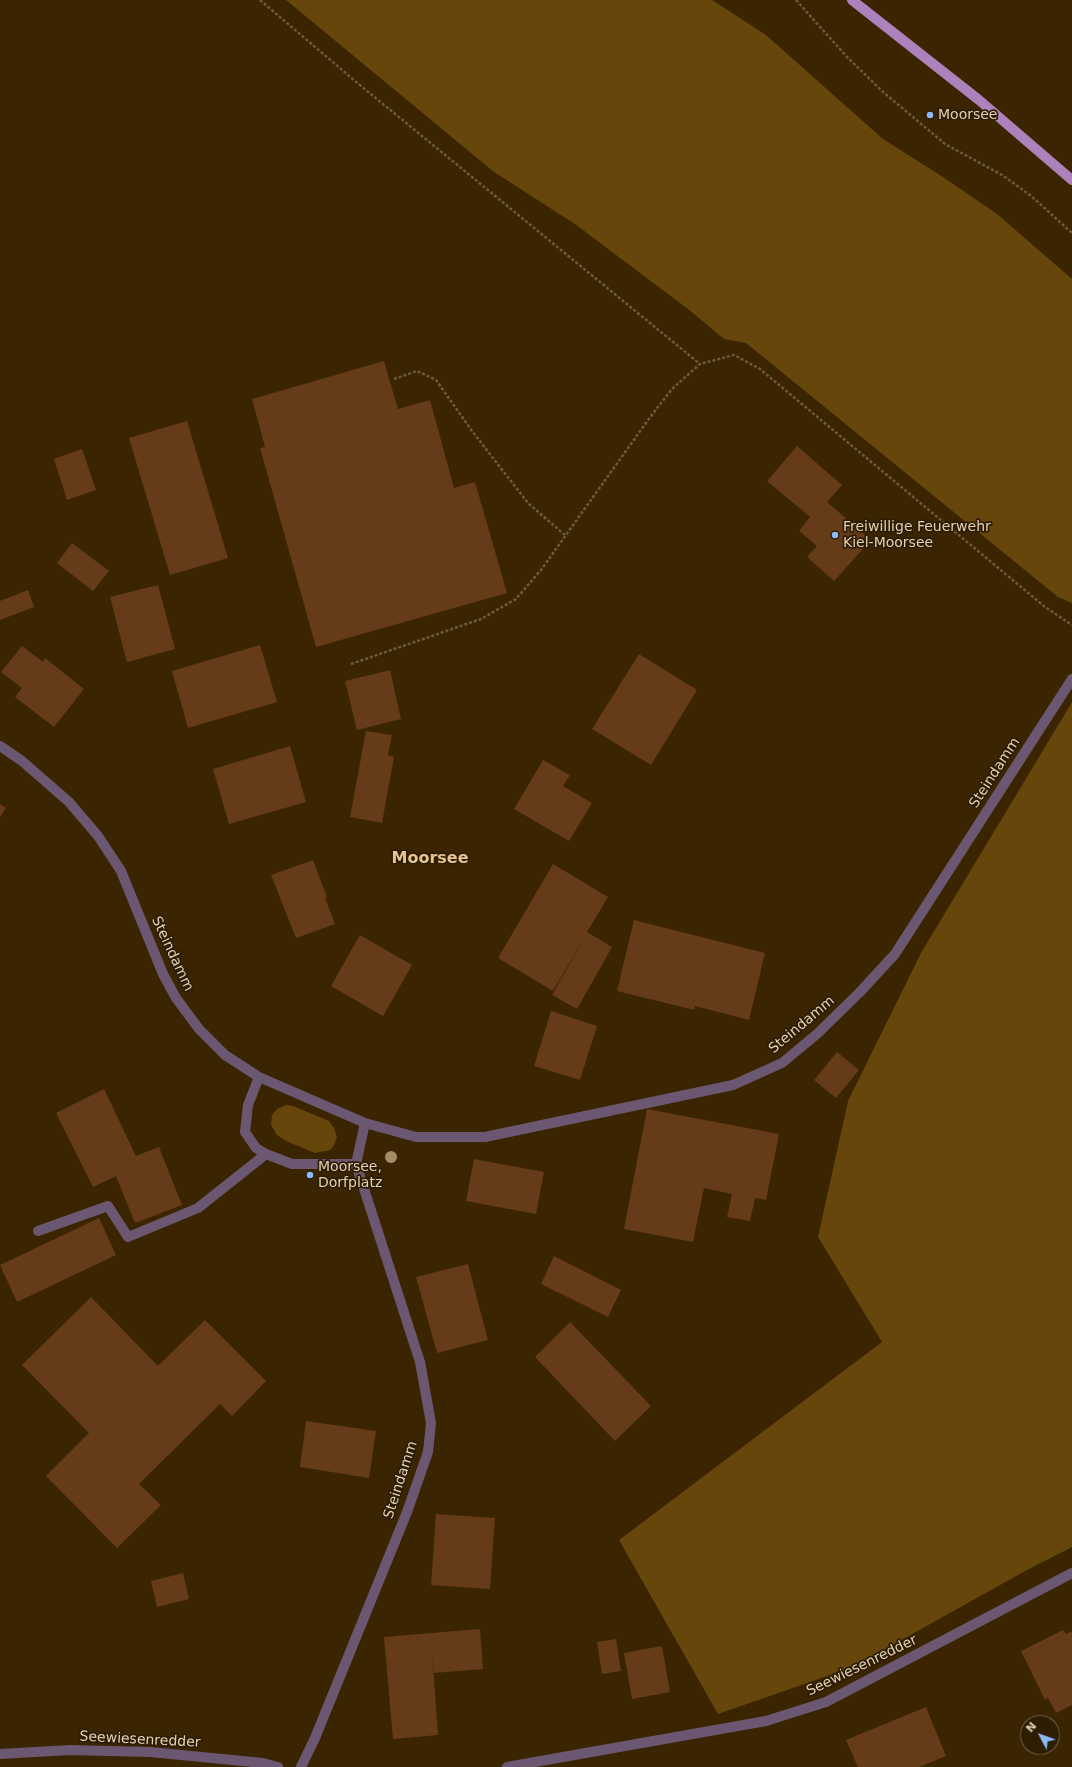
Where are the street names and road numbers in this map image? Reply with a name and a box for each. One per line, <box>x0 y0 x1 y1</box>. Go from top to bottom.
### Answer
street label: Steindamm <box>966 735 1024 811</box>
street label: Steindamm <box>147 914 197 994</box>
street label: Steindamm <box>766 993 838 1057</box>
street label: Steindamm <box>381 1439 421 1521</box>
street label: Seewiesenredder <box>804 1632 920 1700</box>
street label: Seewiesenredder <box>79 1728 201 1752</box>

